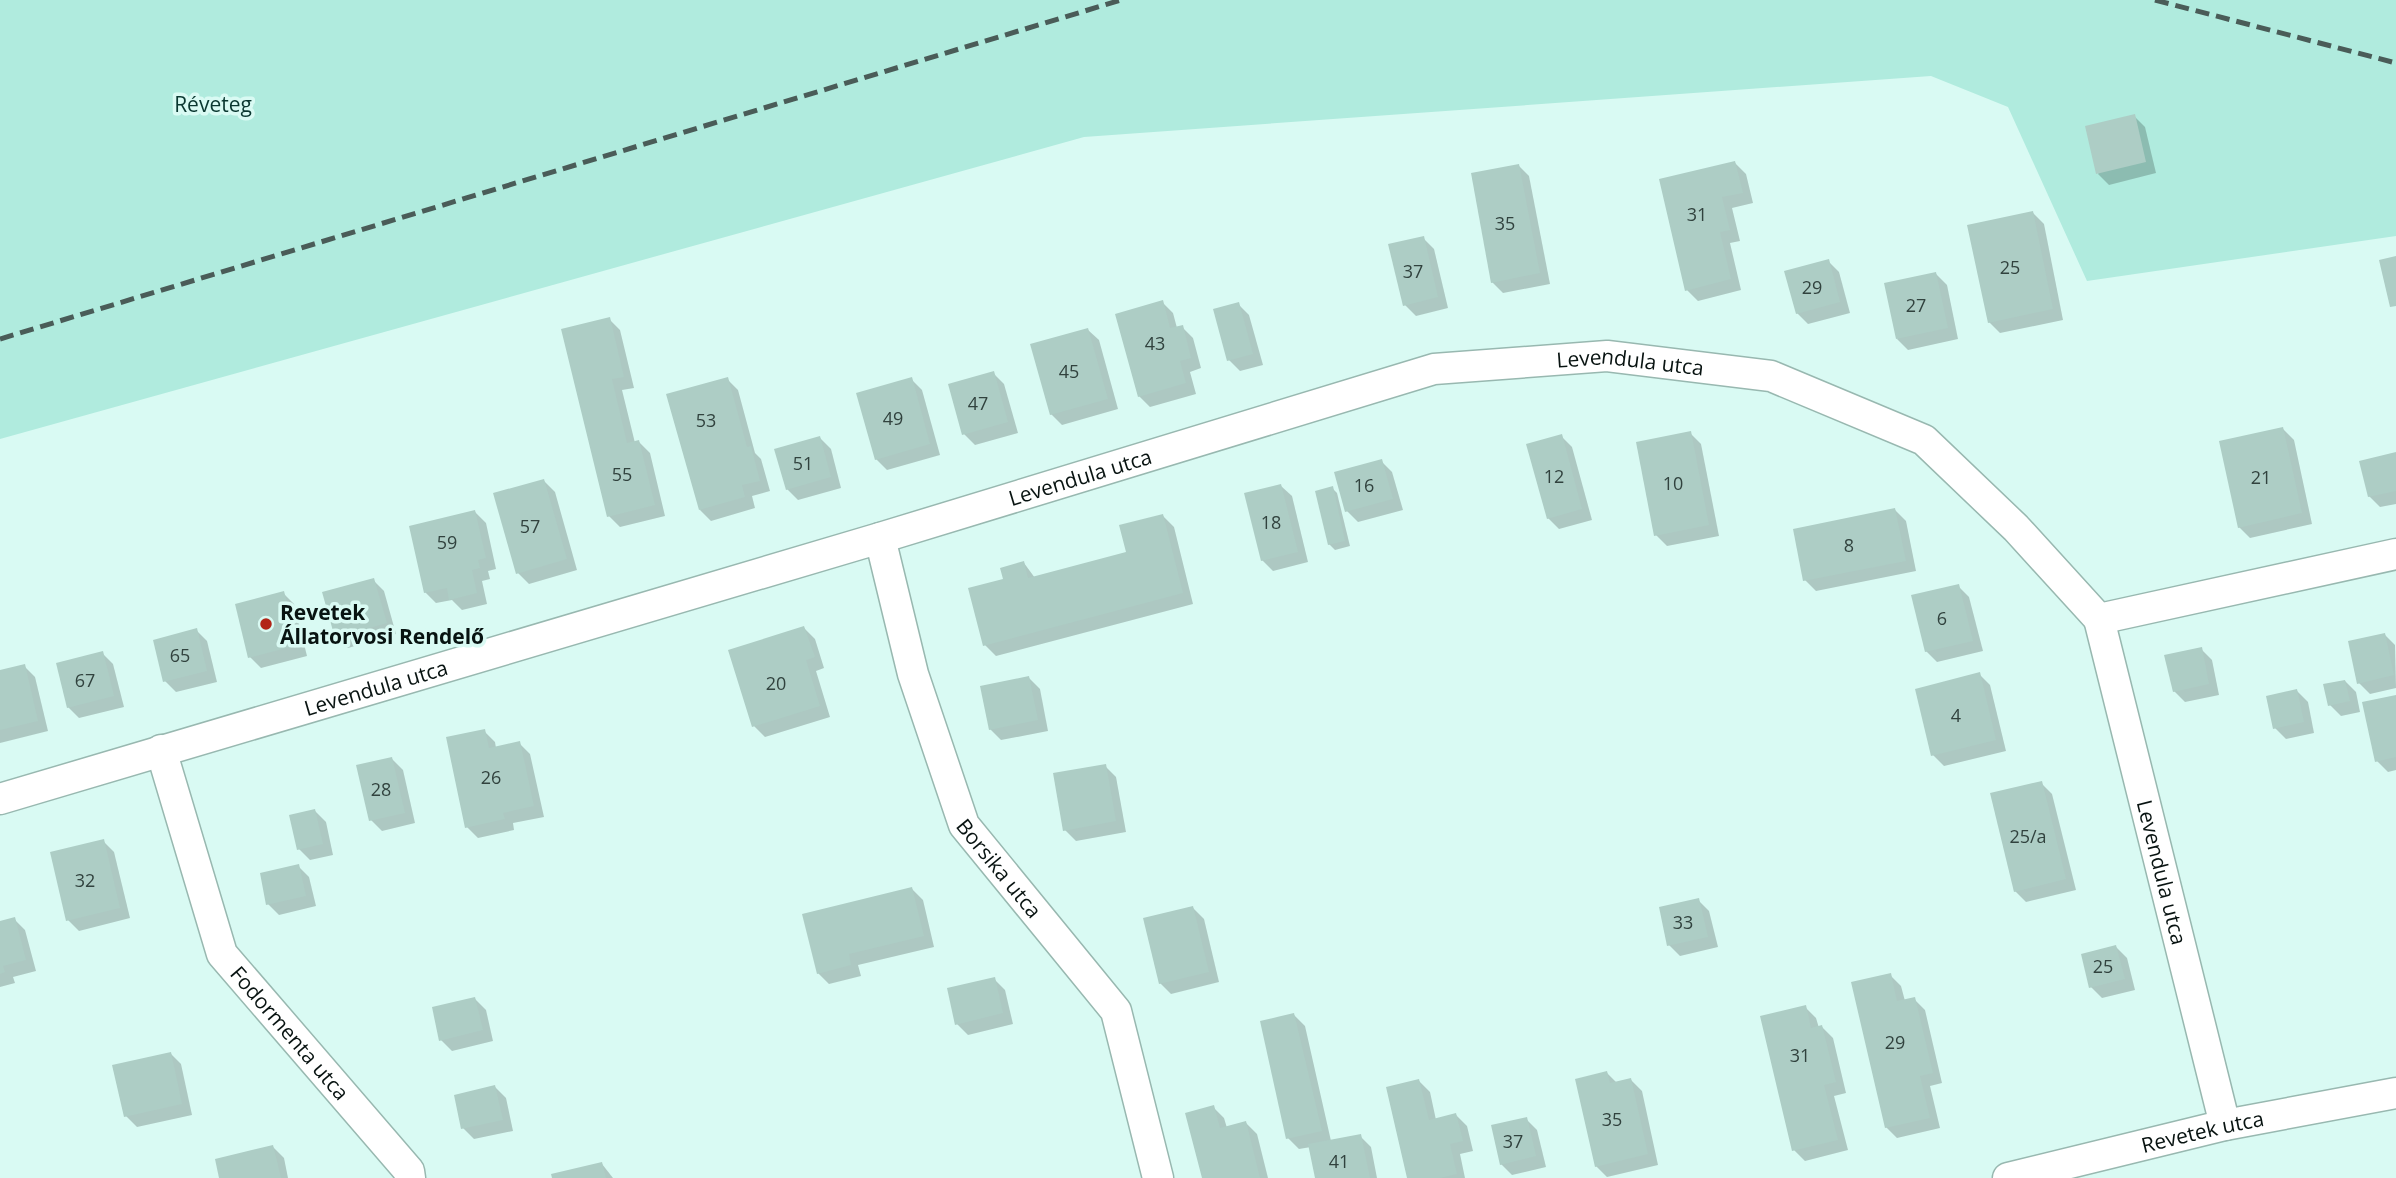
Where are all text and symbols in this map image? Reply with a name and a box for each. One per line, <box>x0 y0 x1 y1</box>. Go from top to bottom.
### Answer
park label: Réveteg <box>174 90 252 118</box>
house number: 31 <box>1687 202 1707 226</box>
house number: 35 <box>1495 211 1515 235</box>
house number: 25 <box>2000 255 2020 279</box>
house number: 37 <box>1403 259 1423 283</box>
house number: 29 <box>1802 275 1822 299</box>
house number: 27 <box>1906 293 1926 317</box>
house number: 43 <box>1145 331 1165 355</box>
street label: Levendula utca <box>1555 341 1706 382</box>
house number: 45 <box>1059 359 1079 383</box>
house number: 47 <box>968 391 988 415</box>
house number: 49 <box>883 406 903 430</box>
house number: 53 <box>696 408 716 432</box>
street label: Levendula utca <box>1005 442 1155 512</box>
house number: 51 <box>793 451 813 475</box>
house number: 55 <box>612 462 632 486</box>
house number: 12 <box>1544 464 1564 488</box>
house number: 21 <box>2251 465 2271 489</box>
house number: 10 <box>1663 471 1683 495</box>
house number: 16 <box>1354 473 1374 497</box>
house number: 18 <box>1261 510 1281 534</box>
house number: 57 <box>520 514 540 538</box>
house number: 59 <box>437 530 457 554</box>
house number: 8 <box>1844 533 1854 557</box>
place label: Revetek Állatorvosi Rendelő <box>280 598 484 650</box>
house number: 6 <box>1937 606 1947 630</box>
marker: Revetek Állatorvosi Rendelő <box>258 616 274 632</box>
house number: 65 <box>170 643 190 667</box>
street label: Levendula utca <box>301 653 451 722</box>
house number: 67 <box>75 668 95 692</box>
house number: 20 <box>766 671 786 695</box>
house number: 4 <box>1951 703 1961 727</box>
house number: 26 <box>481 765 501 789</box>
house number: 28 <box>371 777 391 801</box>
street label: Levendula utca <box>2131 797 2194 948</box>
street label: Borsika utca <box>950 813 1048 924</box>
house number: 25/a <box>2009 824 2047 848</box>
house number: 32 <box>75 868 95 892</box>
house number: 33 <box>1673 910 1693 934</box>
house number: 25 <box>2093 954 2113 978</box>
street label: Fodormenta utca <box>224 960 356 1106</box>
house number: 29 <box>1885 1030 1905 1054</box>
house number: 31 <box>1790 1043 1810 1067</box>
street label: Revetek utca <box>2138 1104 2266 1159</box>
house number: 35 <box>1602 1107 1622 1131</box>
house number: 37 <box>1503 1129 1523 1153</box>
house number: 41 <box>1329 1149 1349 1173</box>

